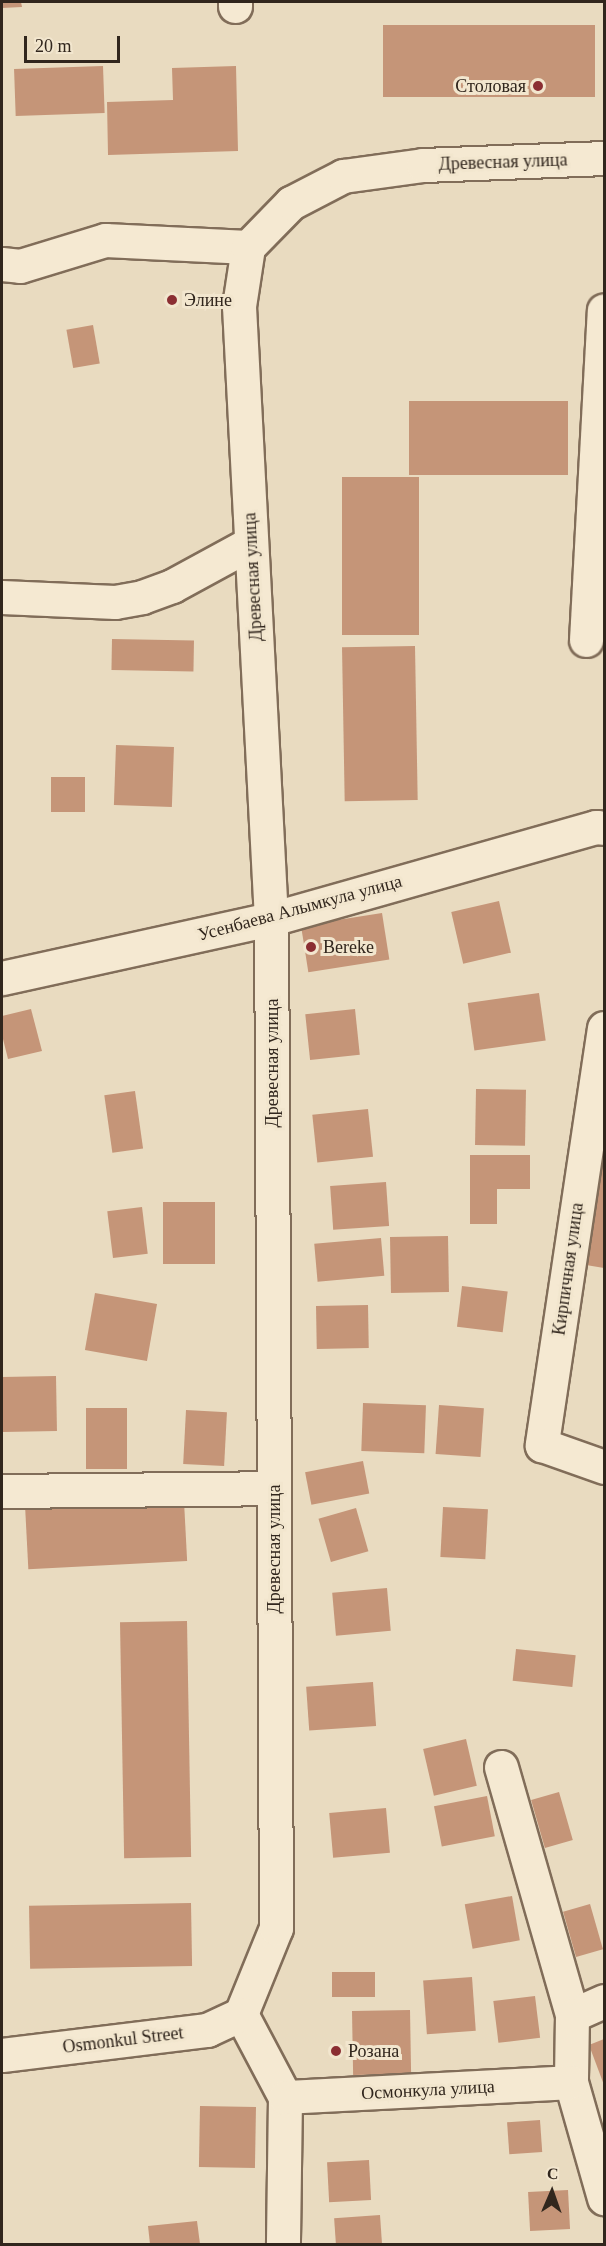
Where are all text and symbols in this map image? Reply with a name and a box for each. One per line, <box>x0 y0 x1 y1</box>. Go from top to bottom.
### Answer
scale bar <box>27 24 123 62</box>
text: 20 m <box>35 36 72 56</box>
place label: Столовая <box>455 75 526 97</box>
marker: Столовая <box>531 79 545 93</box>
street label: Древесная улица <box>438 149 568 175</box>
place label: Элине <box>184 289 232 311</box>
marker: Элине <box>165 293 179 307</box>
street label: Древесная улица <box>239 512 267 642</box>
street label: Усенбаева Алымкула улица <box>196 870 404 946</box>
place label: Bereke <box>323 936 374 958</box>
marker: Bereke <box>304 940 318 954</box>
street label: Древесная улица <box>261 999 283 1127</box>
street label: Кирпичная улица <box>548 1201 588 1337</box>
street label: Древесная улица <box>263 1485 285 1613</box>
street label: Osmonkul Street <box>61 2022 185 2058</box>
place label: Розана <box>348 2040 399 2062</box>
marker: Розана <box>329 2044 343 2058</box>
street label: Осмонкула улица <box>361 2076 495 2104</box>
north arrow <box>522 2162 582 2222</box>
text: С <box>547 2165 559 2182</box>

